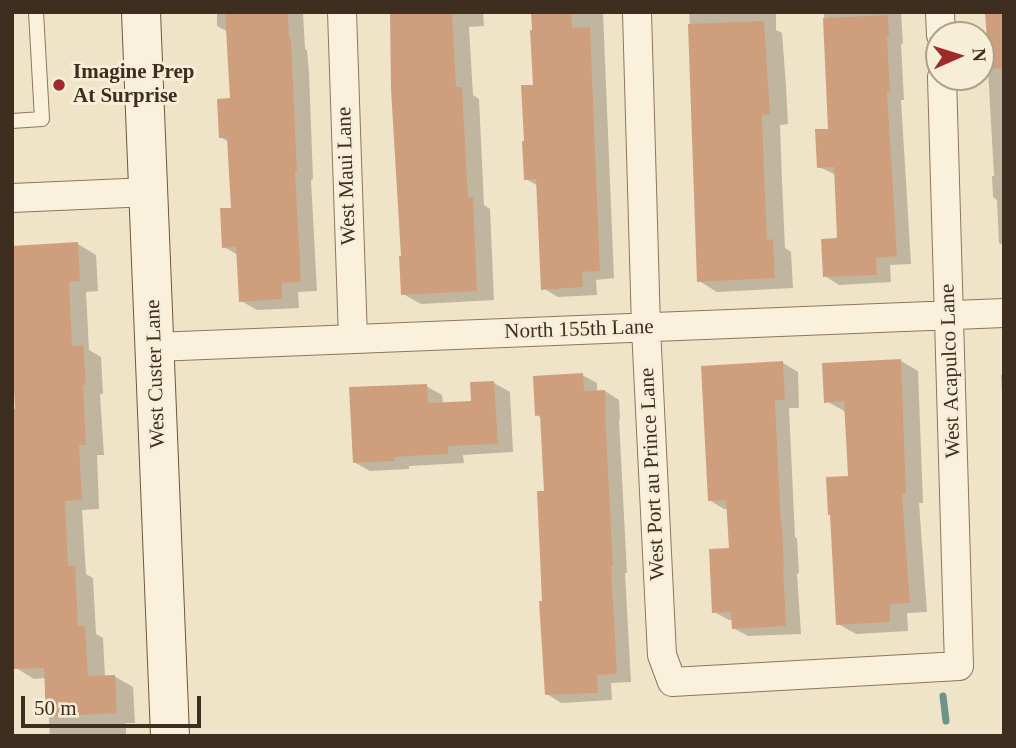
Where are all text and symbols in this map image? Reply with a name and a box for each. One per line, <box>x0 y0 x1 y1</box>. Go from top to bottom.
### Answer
north arrow <box>925 21 995 91</box>
text: N <box>969 48 990 62</box>
place label: Imagine Prep At Surprise <box>73 60 195 110</box>
marker: Imagine Prep At Surprise <box>51 77 67 93</box>
street label: West Maui Lane <box>332 106 362 246</box>
street label: West Acapulco Lane <box>935 283 967 459</box>
street label: West Custer Lane <box>141 299 171 449</box>
street label: North 155th Lane <box>504 315 654 345</box>
street label: West Port au Prince Lane <box>635 367 671 581</box>
scale bar <box>24 682 205 726</box>
text: 50 m <box>34 696 77 720</box>

